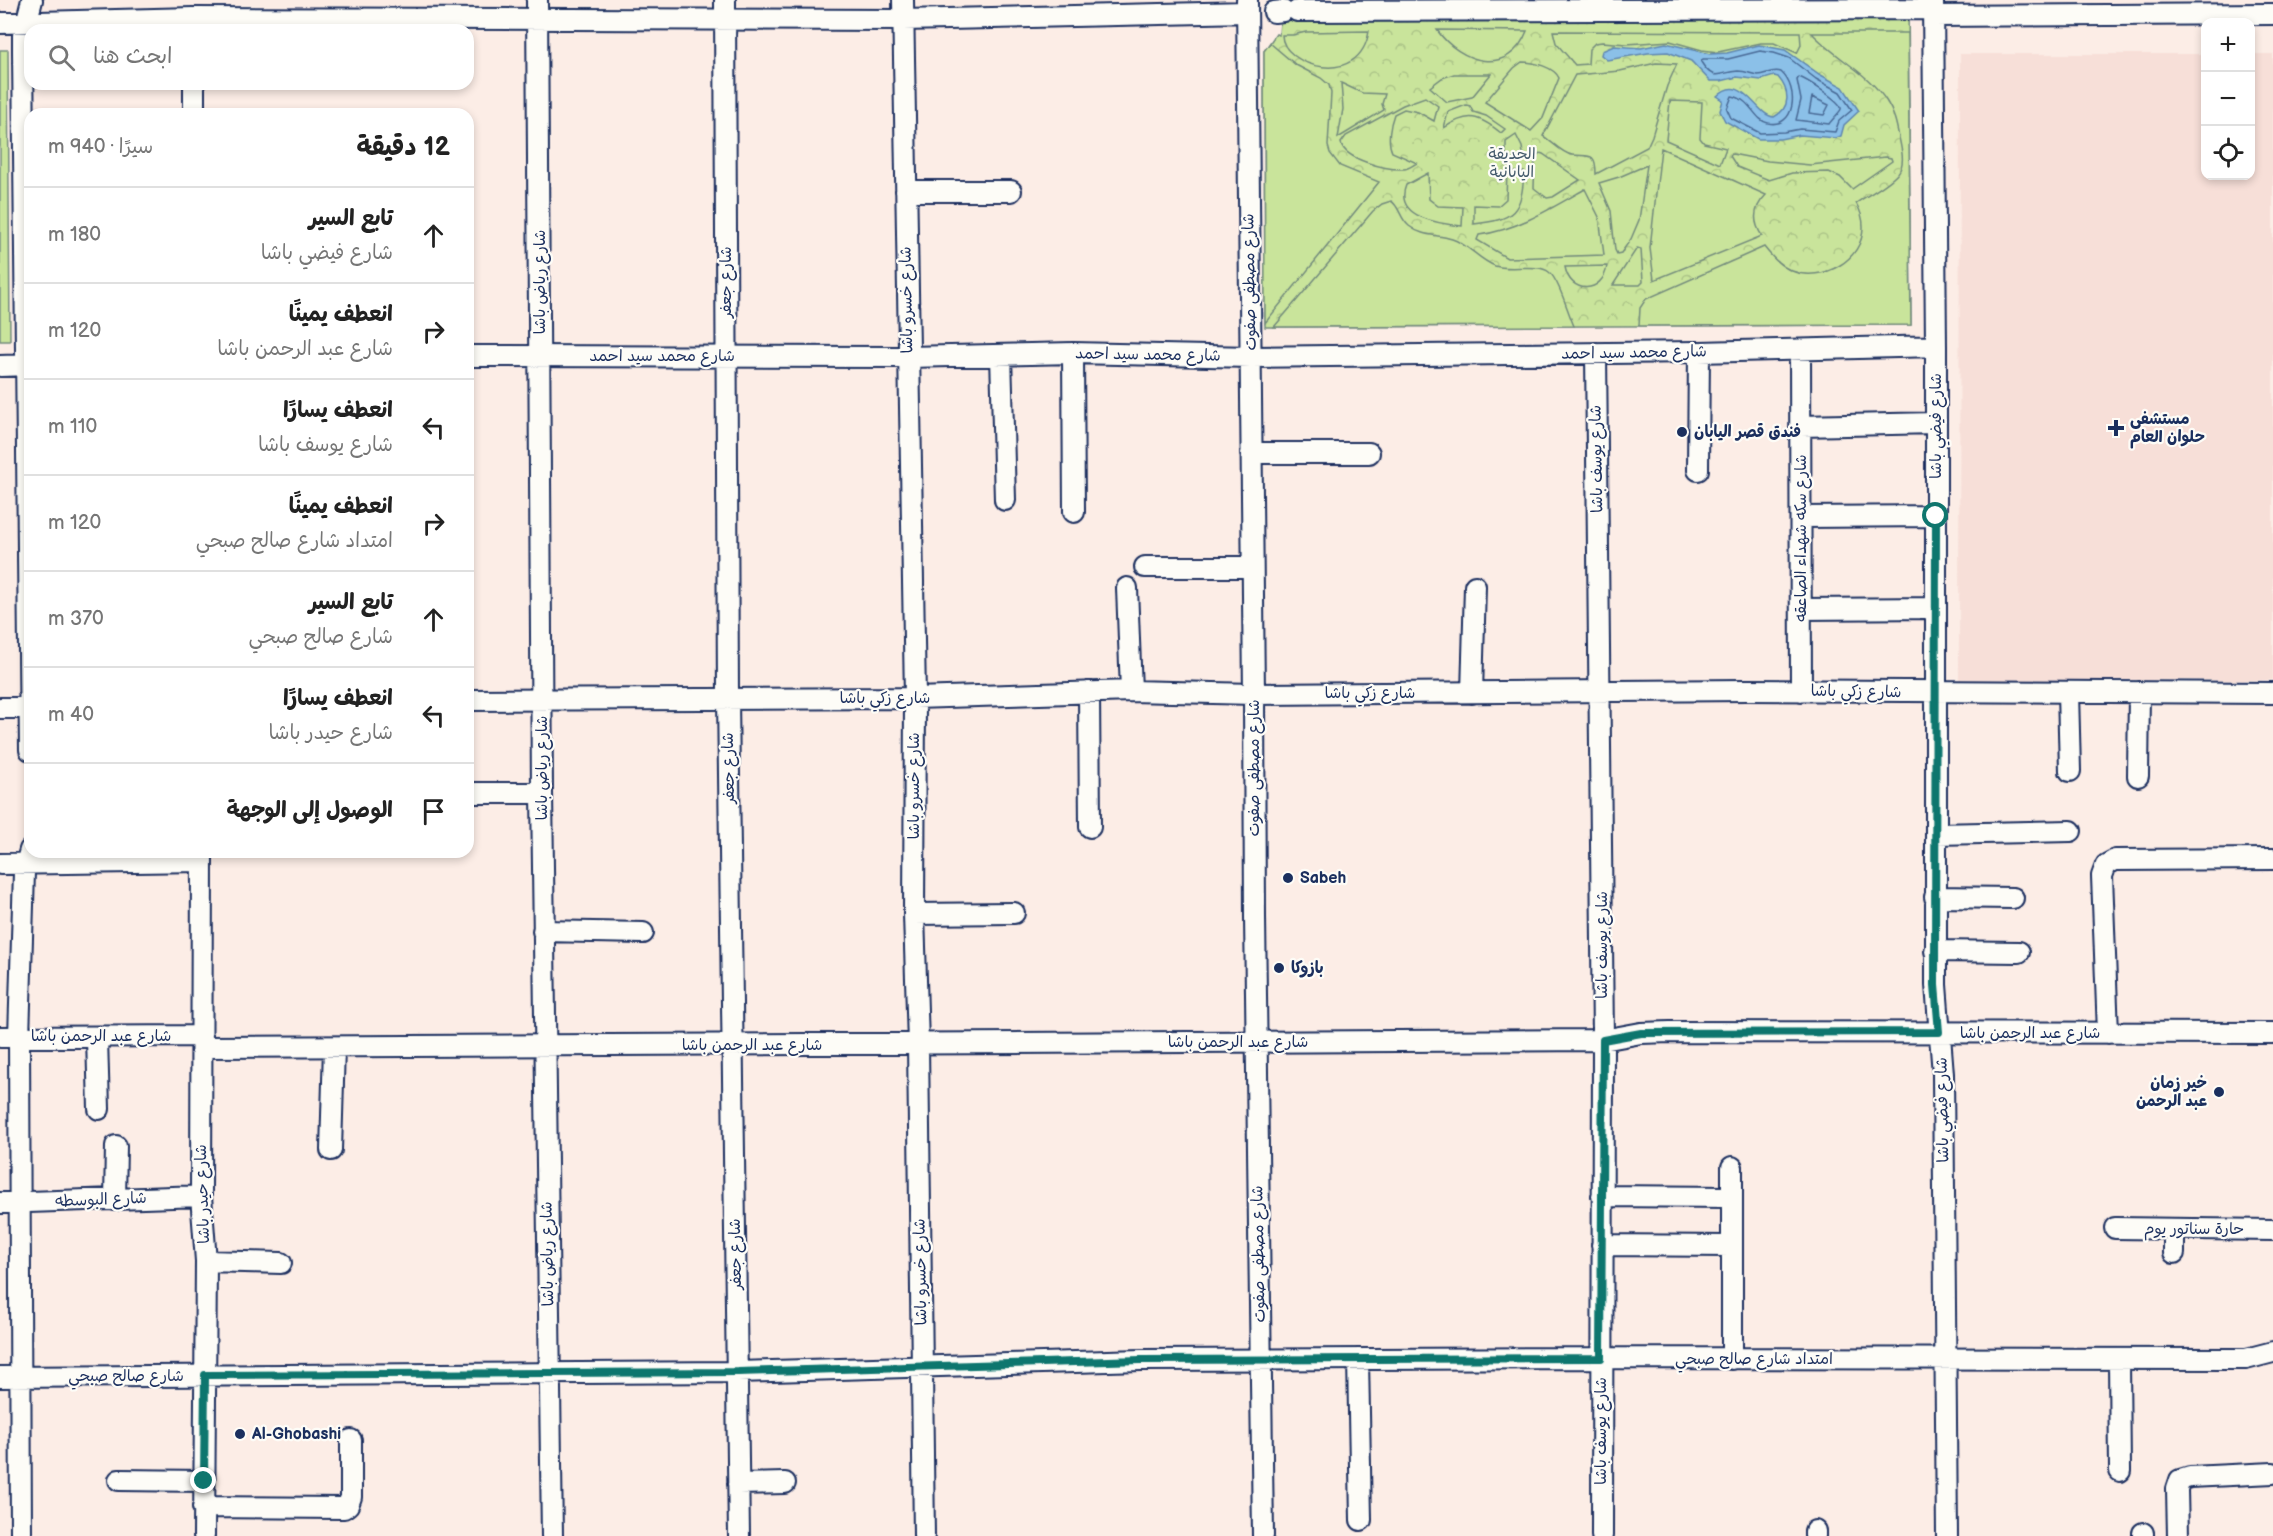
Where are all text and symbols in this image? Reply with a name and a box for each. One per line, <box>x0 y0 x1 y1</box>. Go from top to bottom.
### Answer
map controls <box>2201 18 2255 180</box>
button: + <box>2201 18 2255 72</box>
search box <box>24 24 474 90</box>
icon: search <box>45 41 78 74</box>
text: ابحث هنا <box>93 43 173 70</box>
button: − <box>2201 72 2255 126</box>
button: locate <box>2201 126 2255 180</box>
text: 12 دقيقة <box>356 132 450 163</box>
text: سيرًا · 940 m <box>48 135 153 159</box>
park label: الحديقة اليابانية <box>1488 145 1536 182</box>
text: تابع السير <box>309 205 393 232</box>
street label: شارع مصطفى صفوت <box>1239 213 1262 351</box>
icon: ahead <box>417 219 450 252</box>
text: 180 m <box>48 223 101 247</box>
street label: شارع رياض باشا <box>531 230 551 334</box>
text: شارع فيضي باشا <box>261 241 393 265</box>
street label: شارع جعفر <box>717 246 737 320</box>
street label: شارع خسرو باشا <box>897 246 918 354</box>
text: انعطف يمينًا <box>289 301 393 328</box>
icon: right <box>417 315 450 348</box>
text: 120 m <box>48 319 101 343</box>
text: شارع عبد الرحمن باشا <box>217 337 393 361</box>
street label: شارع محمد سيد احمد <box>1561 342 1707 365</box>
street label: شارع محمد سيد احمد <box>1075 344 1221 367</box>
street label: شارع محمد سيد احمد <box>589 347 735 367</box>
street label: شارع فيضي باشا <box>1927 373 1950 479</box>
text: انعطف يسارًا <box>283 397 393 424</box>
street label: شارع يوسف باشا <box>1587 405 1608 513</box>
place label: مستشفى حلوان العام <box>2130 410 2205 449</box>
icon: left <box>417 411 450 444</box>
text: 110 m <box>48 415 97 439</box>
marker: مستشفى حلوان العام <box>2107 419 2125 437</box>
place label: فندق قصر اليابان <box>1694 423 1801 442</box>
marker: فندق قصر اليابان <box>1675 425 1689 439</box>
text: شارع يوسف باشا <box>258 433 393 457</box>
street label: شارع سكه شهداء الصاعقه <box>1792 454 1812 622</box>
text: انعطف يمينًا <box>289 493 393 520</box>
route start <box>1922 502 1948 528</box>
icon: right <box>417 507 450 540</box>
text: 120 m <box>48 511 101 535</box>
text: امتداد شارع صالح صبحي <box>196 529 393 553</box>
text: تابع السير <box>309 589 393 616</box>
icon: ahead <box>417 603 450 636</box>
text: 370 m <box>48 607 104 631</box>
text: شارع صالح صبحي <box>248 625 393 649</box>
street label: شارع زكي باشا <box>1810 682 1902 706</box>
street label: شارع زكي باشا <box>1325 684 1415 707</box>
text: انعطف يسارًا <box>283 685 393 712</box>
street label: شارع زكي باشا <box>840 689 930 712</box>
icon: left <box>417 699 450 732</box>
street label: شارع مصطفى صفوت <box>1245 699 1265 837</box>
text: 40 m <box>48 703 94 727</box>
street label: شارع رياض باشا <box>533 716 553 820</box>
text: شارع حيدر باشا <box>268 721 393 745</box>
street label: شارع جعفر <box>719 732 740 806</box>
street label: شارع خسرو باشا <box>905 732 925 840</box>
icon: arrive <box>417 795 450 828</box>
text: الوصول إلى الوجهة <box>226 797 393 824</box>
place label: Sabeh <box>1300 869 1346 888</box>
marker: Sabeh <box>1281 871 1295 885</box>
street label: شارع يوسف باشا <box>1593 891 1613 999</box>
place label: بازوكا <box>1291 959 1324 978</box>
marker: بازوكا <box>1272 961 1286 975</box>
street label: شارع عبد الرحمن باشا <box>1960 1024 2100 1044</box>
street label: شارع عبد الرحمن باشا <box>31 1027 171 1047</box>
street label: شارع عبد الرحمن باشا <box>1168 1033 1308 1053</box>
street label: شارع عبد الرحمن باشا <box>682 1036 822 1056</box>
street label: شارع فيضي باشا <box>1933 1057 1957 1163</box>
place label: خير زمان عبد الرحمن <box>2136 1074 2207 1111</box>
marker: خير زمان عبد الرحمن <box>2212 1085 2226 1099</box>
street label: شارع حيدر باشا <box>192 1144 215 1244</box>
street label: شارع مصطفى صفوت <box>1248 1185 1271 1323</box>
street label: شارع البوسطه <box>55 1189 147 1212</box>
street label: شارع رياض باشا <box>538 1201 559 1307</box>
street label: شارع جعفر <box>726 1218 747 1292</box>
street label: شارع خسرو باشا <box>911 1218 932 1326</box>
street label: حارة سناتور يوم <box>2144 1220 2244 1241</box>
street label: امتداد شارع صالح صبحي <box>1675 1350 1833 1373</box>
street label: شارع صالح صبحي <box>68 1367 184 1390</box>
street label: شارع يوسف باشا <box>1592 1377 1612 1485</box>
place label: Al-Ghobashi <box>251 1425 341 1444</box>
marker: Al-Ghobashi <box>233 1427 247 1441</box>
route end <box>190 1467 216 1493</box>

